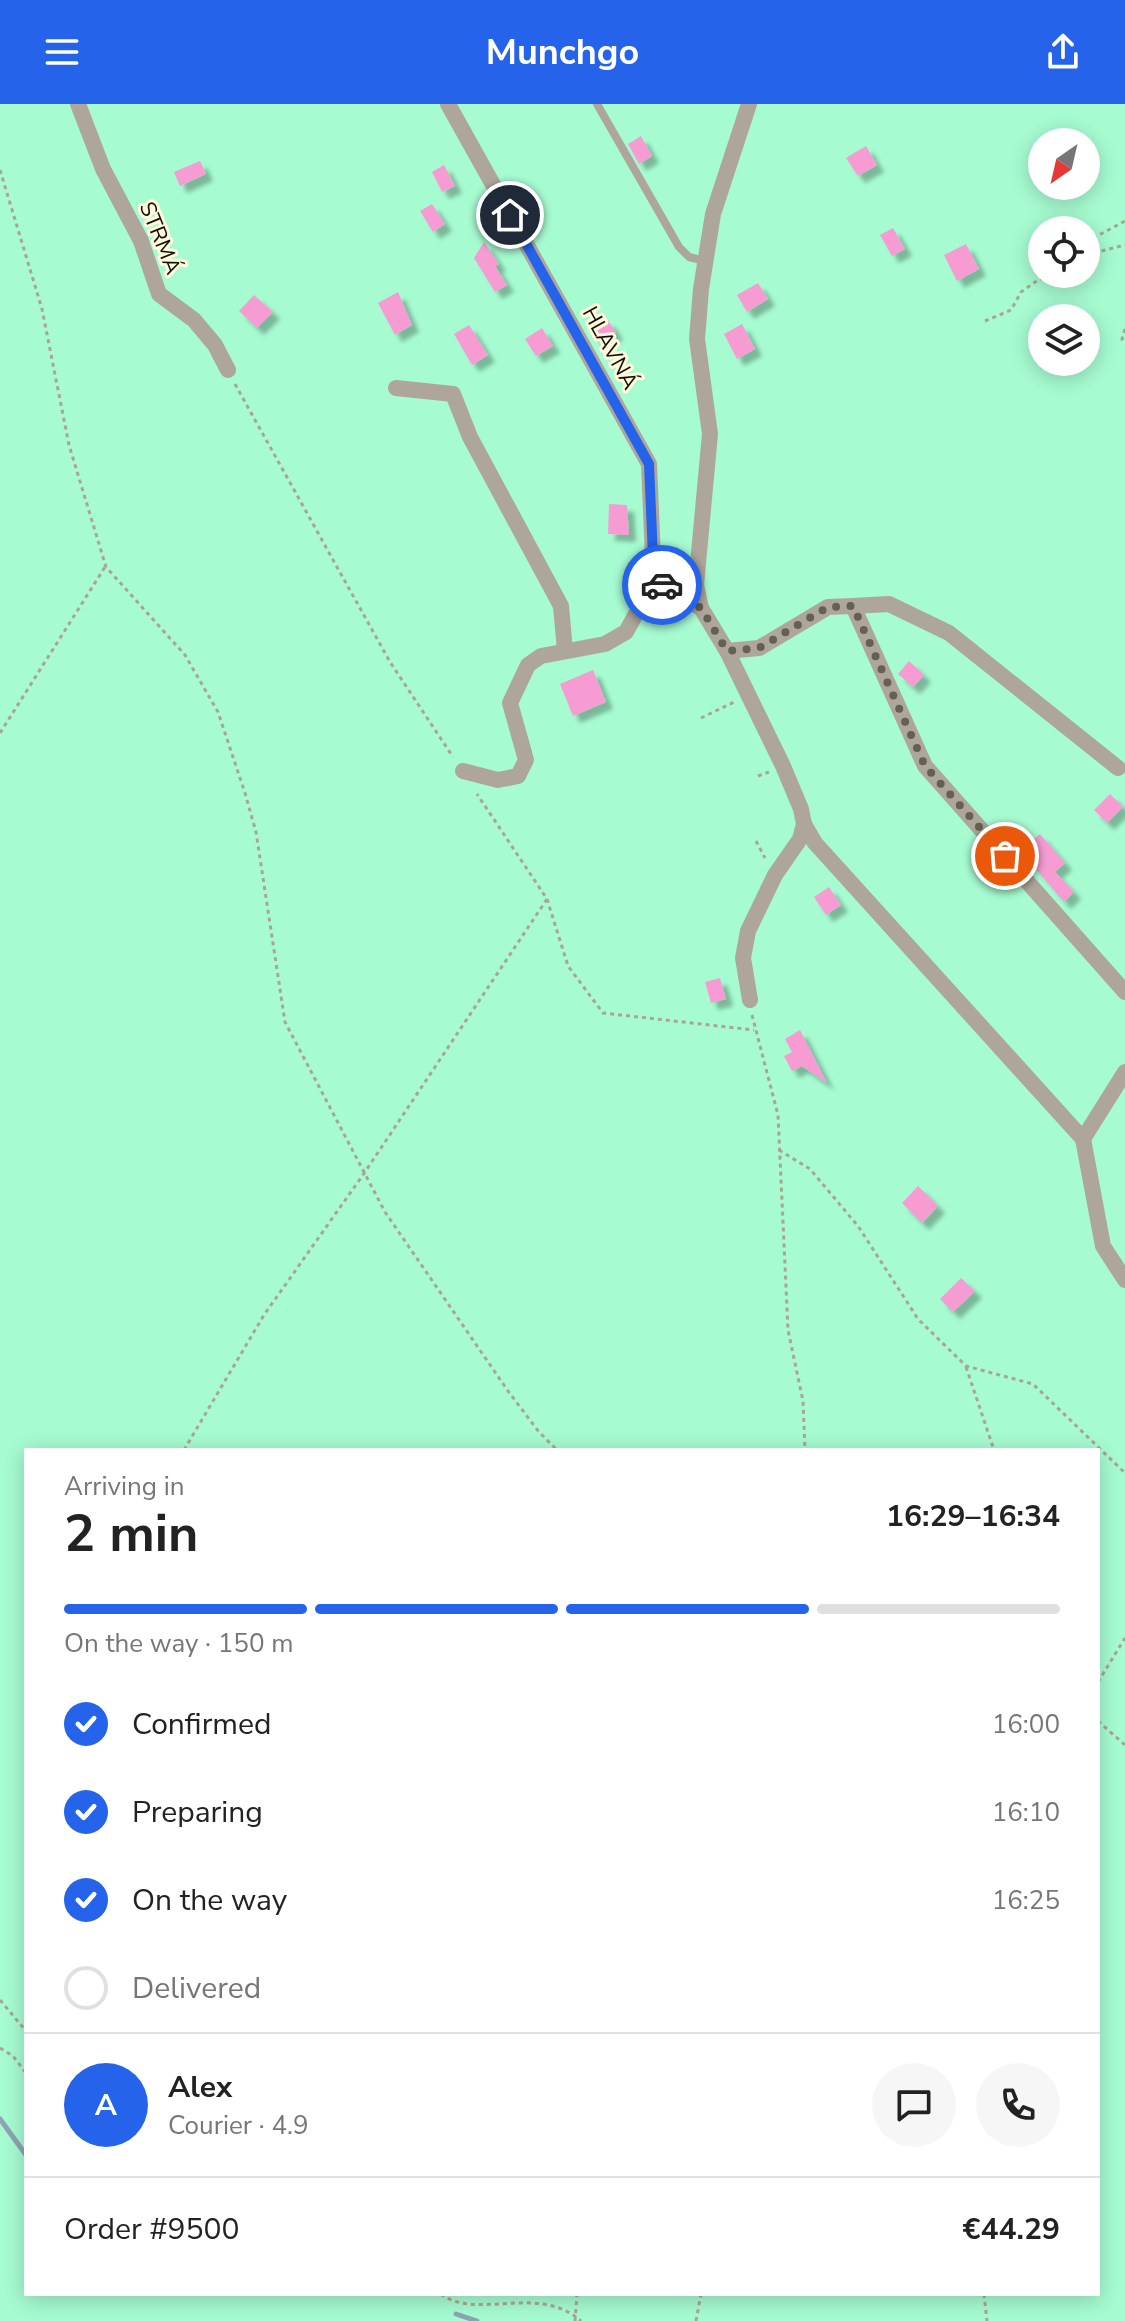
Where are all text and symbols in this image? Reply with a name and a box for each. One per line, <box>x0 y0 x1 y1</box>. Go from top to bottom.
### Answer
text: Munchgo <box>486 28 639 77</box>
icon: menu <box>40 30 84 74</box>
icon: share <box>1041 30 1085 74</box>
north arrow <box>1028 128 1100 200</box>
map controls <box>1028 128 1100 376</box>
pin <box>476 181 544 249</box>
icon: home <box>488 193 532 237</box>
street label: STRMÁ <box>132 197 188 279</box>
button: locate <box>1028 216 1100 288</box>
street label: HLAVNÁ <box>575 301 645 395</box>
button: layers <box>1028 304 1100 376</box>
courier <box>622 545 702 625</box>
icon: car <box>640 563 684 607</box>
pin <box>971 822 1039 890</box>
icon: bag <box>983 834 1027 878</box>
text: Arriving in <box>64 1469 185 1504</box>
text: 16:29–16:34 <box>886 1496 1060 1537</box>
text: 2 min <box>64 1498 199 1569</box>
text: On the way · 150 m <box>64 1626 293 1661</box>
icon: check <box>64 1702 108 1746</box>
text: Confirmed <box>132 1704 272 1745</box>
text: 16:00 <box>992 1707 1060 1742</box>
icon: check <box>64 1790 108 1834</box>
text: Preparing <box>132 1792 263 1833</box>
text: 16:10 <box>992 1795 1060 1830</box>
icon: check <box>64 1878 108 1922</box>
text: On the way <box>132 1880 287 1921</box>
text: 16:25 <box>992 1883 1060 1918</box>
text: Delivered <box>132 1968 261 2009</box>
button: chat <box>872 2063 956 2147</box>
button: phone <box>976 2063 1060 2147</box>
text: Alex <box>168 2067 232 2108</box>
text: A <box>95 2085 117 2126</box>
text: Courier · 4.9 <box>168 2108 309 2143</box>
text: Order #9500 <box>64 2209 239 2250</box>
text: €44.29 <box>963 2209 1060 2250</box>

